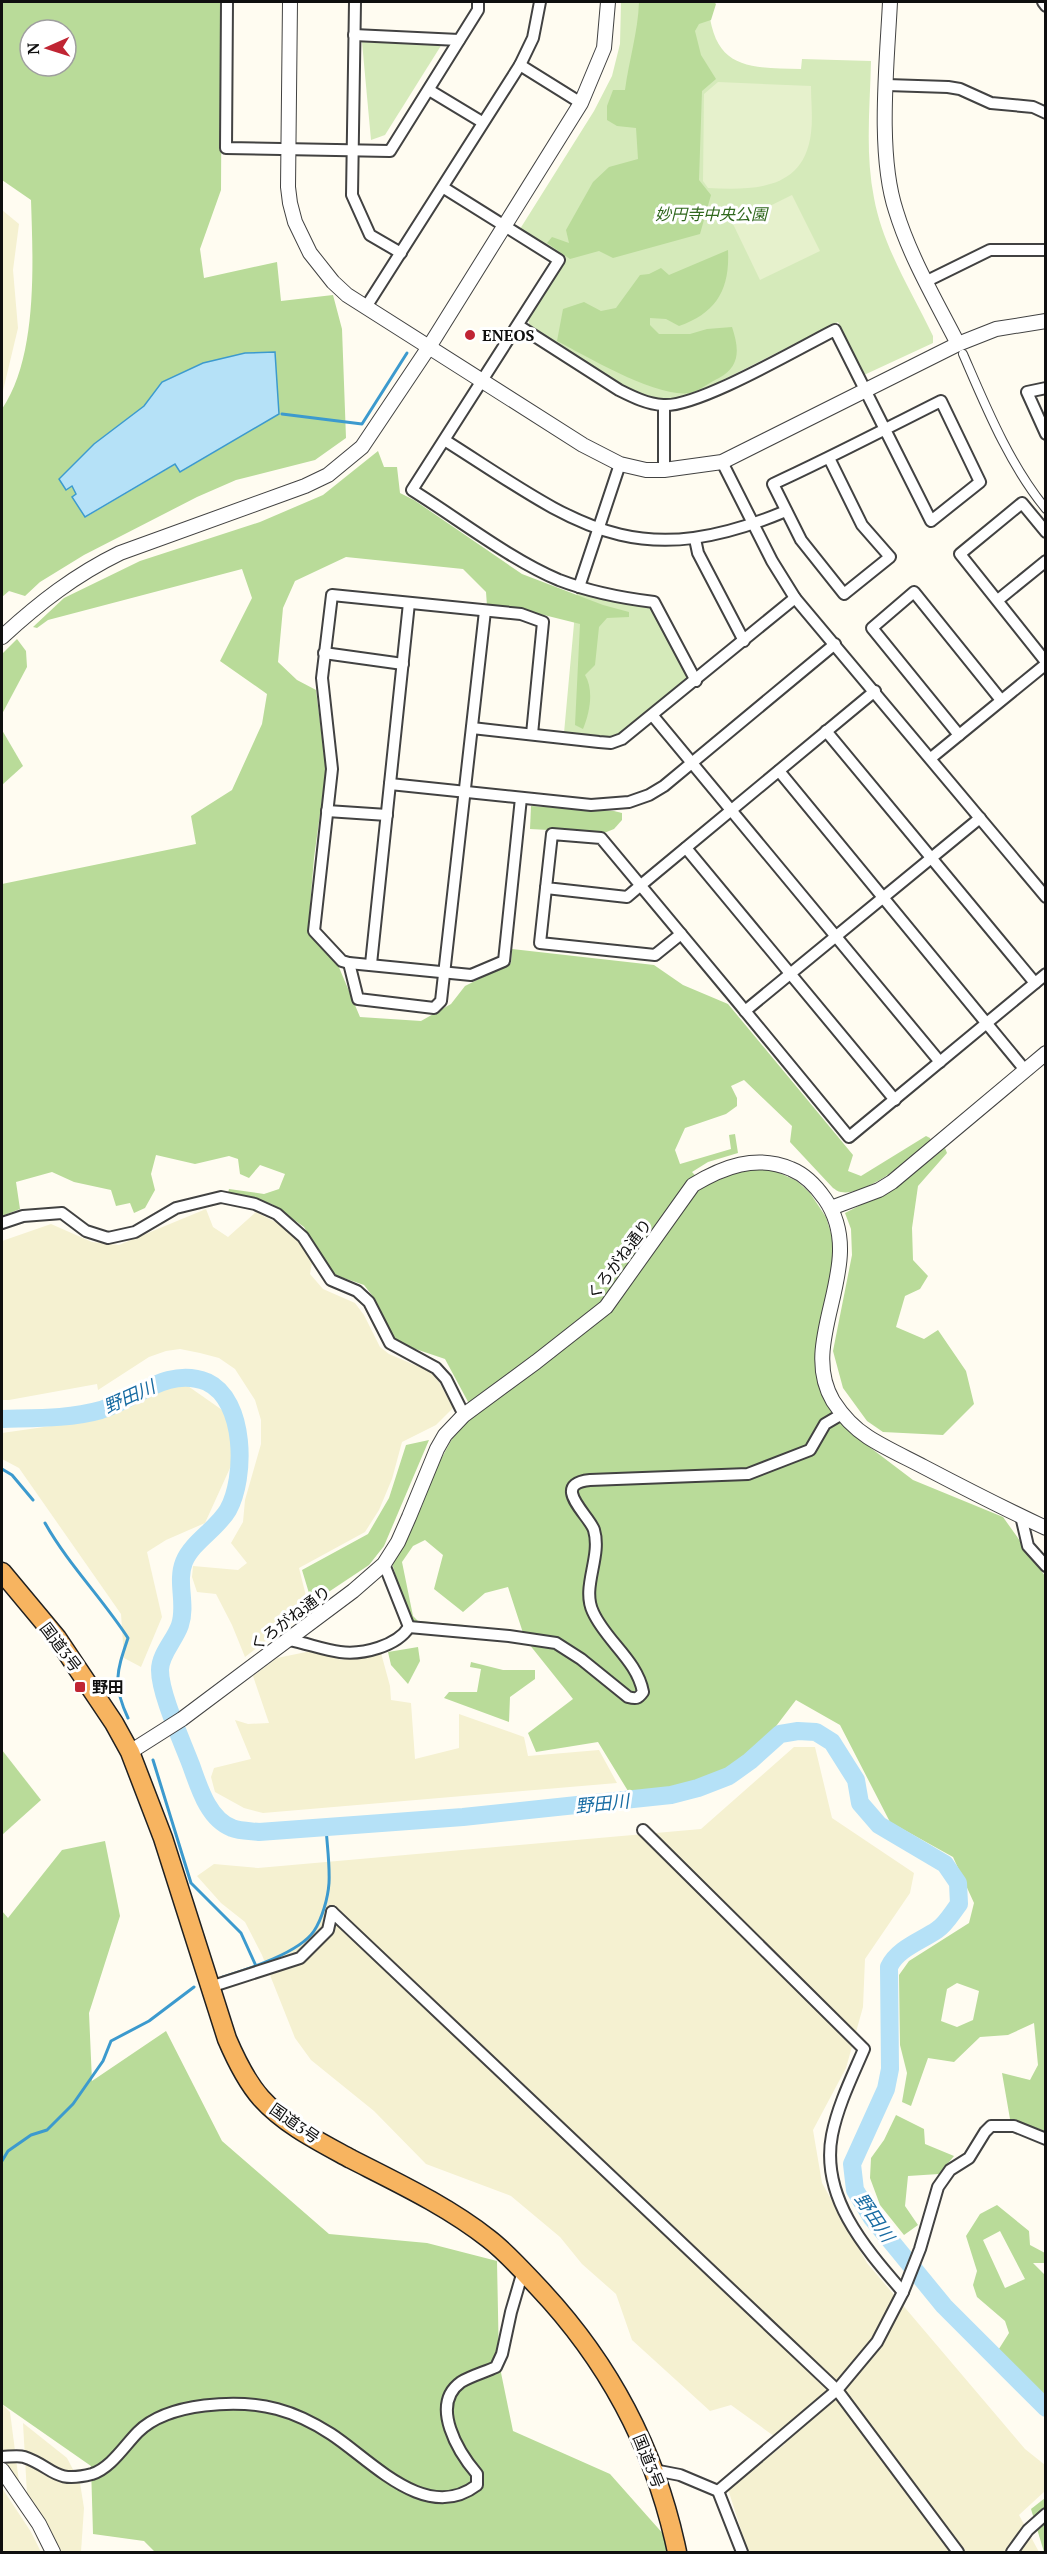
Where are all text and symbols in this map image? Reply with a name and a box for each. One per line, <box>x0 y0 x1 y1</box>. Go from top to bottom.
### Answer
north arrow <box>18 18 78 78</box>
text: N <box>22 42 44 55</box>
park label: 妙円寺中央公園 <box>655 203 769 225</box>
place label: ENEOS <box>482 324 535 346</box>
marker: ENEOS <box>463 328 477 342</box>
street label: くろがね通り <box>581 1214 657 1304</box>
water label: 野田川 <box>99 1373 160 1418</box>
street label: くろがね通り <box>245 1580 335 1656</box>
street label: 国道3号 <box>35 1618 87 1676</box>
place label: 野田 <box>92 1676 124 1698</box>
marker: 野田 <box>73 1680 87 1694</box>
water label: 野田川 <box>574 1788 632 1818</box>
street label: 国道3号 <box>266 2098 324 2148</box>
water label: 野田川 <box>850 2188 901 2248</box>
street label: 国道3号 <box>628 2431 670 2491</box>

